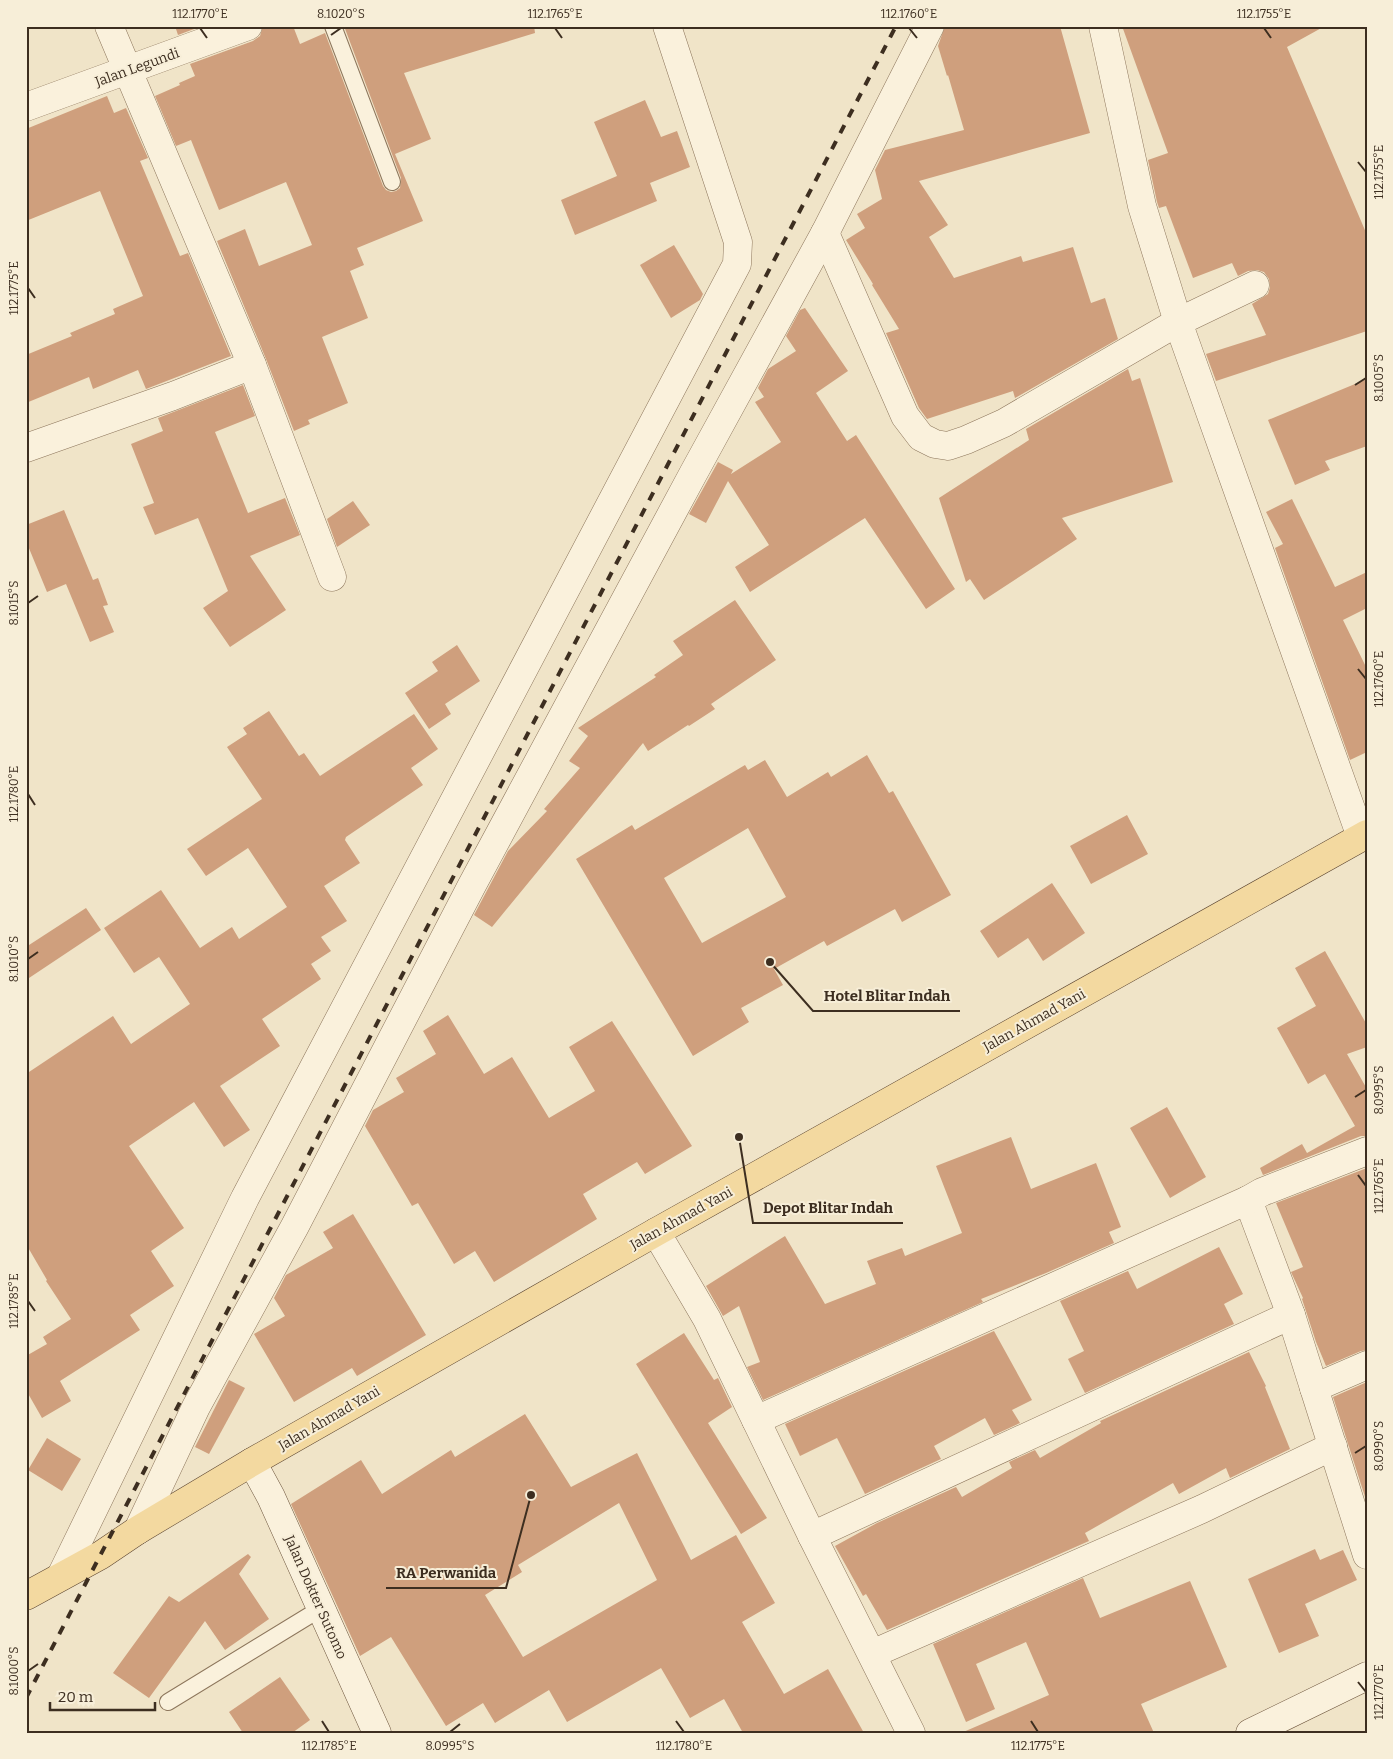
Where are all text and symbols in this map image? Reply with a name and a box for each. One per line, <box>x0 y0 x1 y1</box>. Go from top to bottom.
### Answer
text: 112.1770°E <box>172 7 228 21</box>
text: 8.1020°S <box>317 7 365 21</box>
text: 112.1765°E <box>528 7 582 21</box>
text: 112.1760°E <box>881 7 937 21</box>
text: 112.1755°E <box>1237 7 1291 21</box>
street label: Jalan Legundi <box>92 44 182 91</box>
text: 112.1755°E <box>1372 145 1386 199</box>
text: 112.1775°E <box>7 261 21 315</box>
text: 8.1005°S <box>1372 354 1386 402</box>
text: 8.1015°S <box>7 581 21 625</box>
text: 112.1760°E <box>1372 651 1386 707</box>
text: 112.1780°E <box>7 766 21 822</box>
text: 8.1010°S <box>7 936 21 982</box>
callout: Hotel Blitar Indah <box>813 981 960 1011</box>
street label: Jalan Ahmad Yani <box>979 985 1088 1056</box>
text: Hotel Blitar Indah <box>824 987 951 1005</box>
text: 8.0995°S <box>1372 1065 1386 1115</box>
text: 112.1765°E <box>1372 1159 1386 1213</box>
street label: Jalan Ahmad Yani <box>626 1183 735 1254</box>
callout: Depot Blitar Indah <box>753 1193 903 1223</box>
text: Depot Blitar Indah <box>763 1199 894 1217</box>
text: 112.1785°E <box>7 1273 21 1329</box>
street label: Jalan Ahmad Yani <box>275 1383 383 1455</box>
text: 8.0990°S <box>1372 1421 1386 1471</box>
street label: Jalan Dokter Sutomo <box>280 1532 350 1662</box>
callout: RA Perwanida <box>386 1558 506 1588</box>
text: RA Perwanida <box>396 1564 497 1582</box>
text: 8.1000°S <box>7 1646 21 1696</box>
text: 112.1770°E <box>1372 1664 1386 1720</box>
scale bar <box>50 1679 155 1711</box>
text: 20 m <box>58 1688 94 1706</box>
text: 112.1785°E <box>301 1739 357 1753</box>
text: 8.0995°S <box>425 1739 475 1753</box>
text: 112.1780°E <box>656 1739 712 1753</box>
text: 112.1775°E <box>1011 1739 1065 1753</box>

